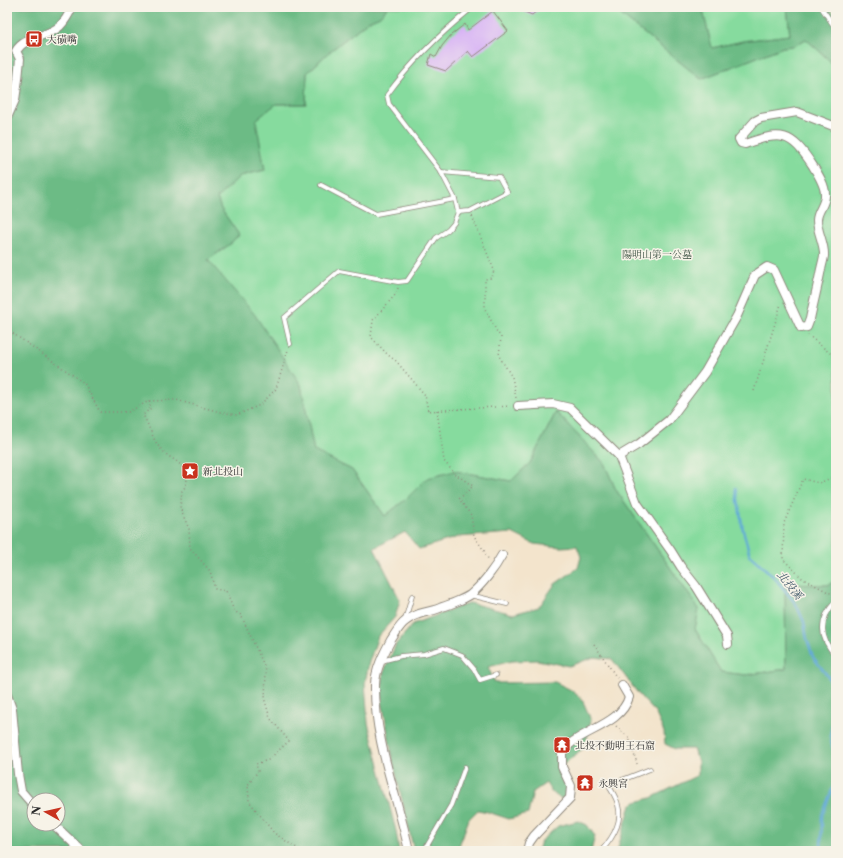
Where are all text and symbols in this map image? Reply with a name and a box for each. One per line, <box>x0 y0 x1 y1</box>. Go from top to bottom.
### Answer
bus stop icon: 大磺嘴 <box>24 29 44 49</box>
place label: 大磺嘴 <box>47 33 77 46</box>
park label: 陽明山第一公墓 <box>622 248 692 261</box>
place icon: 新北投山 <box>180 461 200 481</box>
place label: 新北投山 <box>203 465 243 478</box>
water label: 北投溪 <box>774 568 806 603</box>
temple icon: 北投不動明王石窟 <box>552 735 572 755</box>
place label: 北投不動明王石窟 <box>575 739 655 752</box>
temple icon: 永興宮 <box>575 773 595 793</box>
place label: 永興宮 <box>598 777 628 790</box>
north arrow <box>26 792 66 832</box>
text: N <box>29 804 44 816</box>

